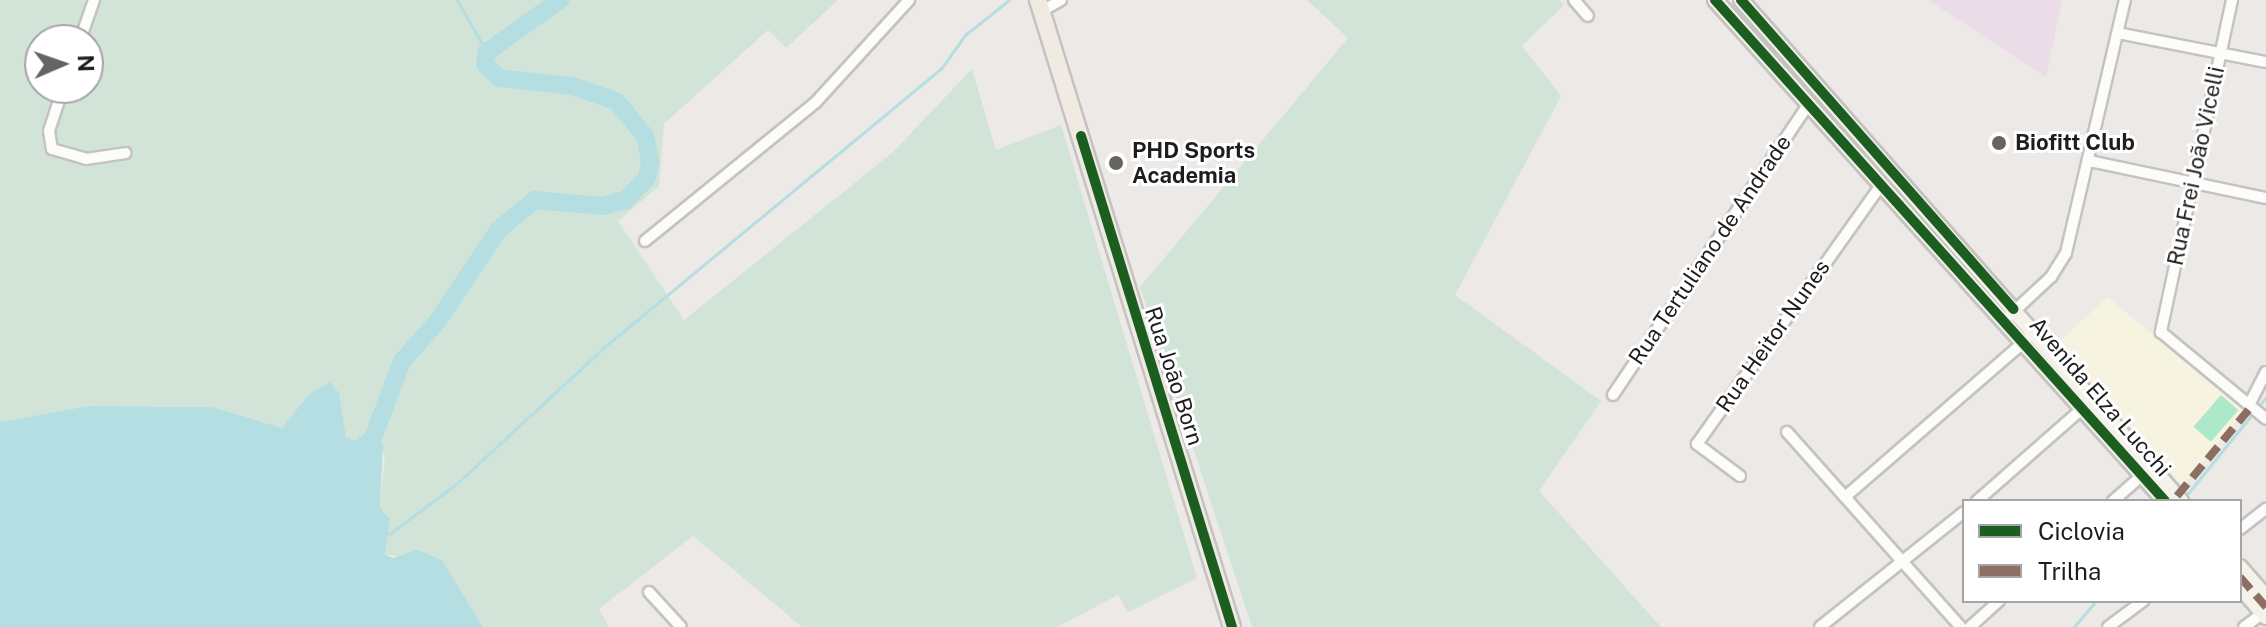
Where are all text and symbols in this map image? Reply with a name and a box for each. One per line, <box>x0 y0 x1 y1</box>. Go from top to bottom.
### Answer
north arrow <box>24 24 104 104</box>
text: N <box>73 54 99 72</box>
street label: Rua Frei João Vicelli <box>2162 64 2230 268</box>
street label: Rua Tertuliano de Andrade <box>1623 130 1797 370</box>
place label: Biofitt Club <box>2015 130 2135 156</box>
marker: Biofitt Club <box>1990 134 2008 152</box>
place label: PHD Sports Academia <box>1132 137 1255 188</box>
marker: PHD Sports Academia <box>1107 154 1125 172</box>
street label: Rua Heitor Nunes <box>1711 255 1835 417</box>
street label: Rua João Born <box>1139 303 1209 449</box>
street label: Avenida Elza Lucchi <box>2024 312 2176 482</box>
legend <box>1962 499 2242 603</box>
text: Ciclovia <box>2038 517 2125 545</box>
text: Trilha <box>2038 557 2101 585</box>

